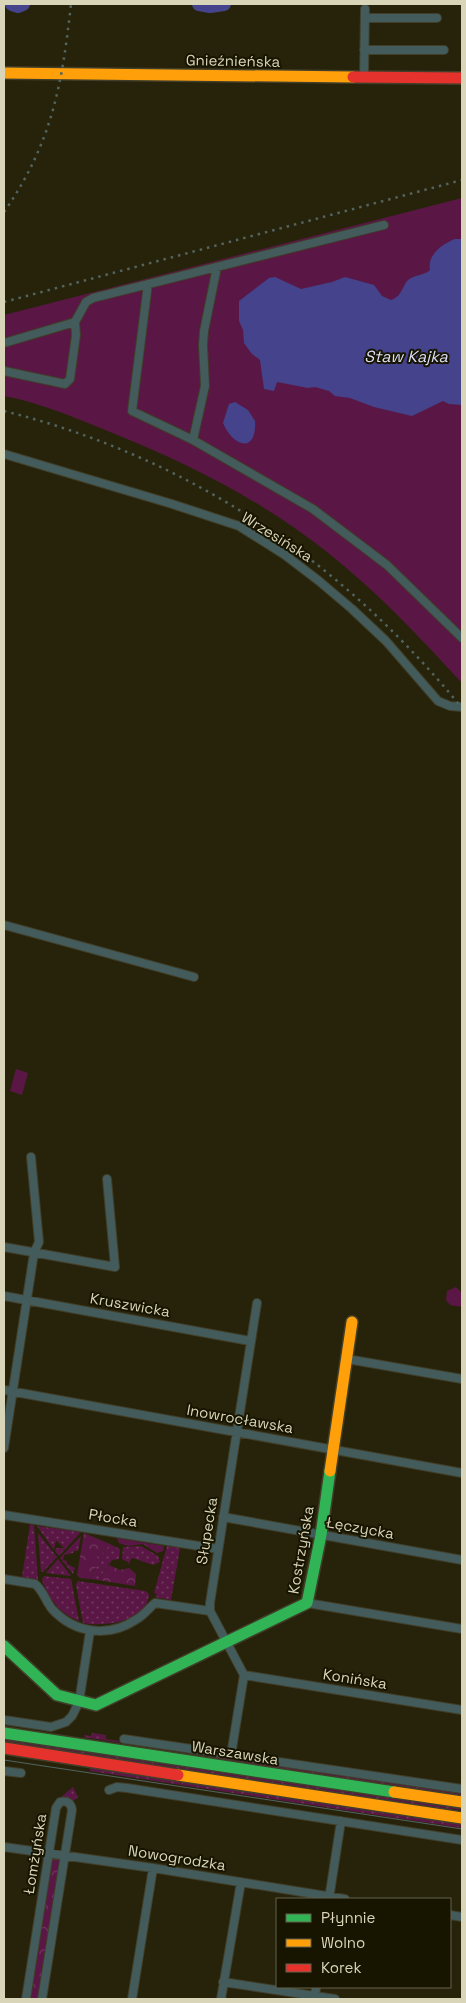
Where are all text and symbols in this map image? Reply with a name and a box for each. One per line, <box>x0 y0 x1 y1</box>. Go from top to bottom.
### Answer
street label: Gnieźnieńska <box>186 50 281 71</box>
water label: Staw Kajka <box>364 346 449 367</box>
street label: Wrzesińska <box>238 507 317 566</box>
street label: Kruszwicka <box>89 1288 172 1321</box>
street label: Inowrocławska <box>185 1400 295 1437</box>
street label: Słupecka <box>192 1496 221 1566</box>
street label: Płocka <box>87 1504 139 1531</box>
street label: Kostrzyńska <box>283 1504 318 1595</box>
street label: Łęczycka <box>324 1512 396 1543</box>
street label: Konińska <box>322 1664 389 1693</box>
street label: Warszawska <box>190 1736 280 1769</box>
street label: Łomżyńska <box>19 1812 50 1896</box>
street label: Nowogrodzka <box>127 1840 228 1875</box>
legend <box>276 1898 451 1988</box>
text: Płynnie <box>321 1908 375 1927</box>
text: Wolno <box>321 1933 365 1952</box>
text: Korek <box>321 1958 361 1977</box>

